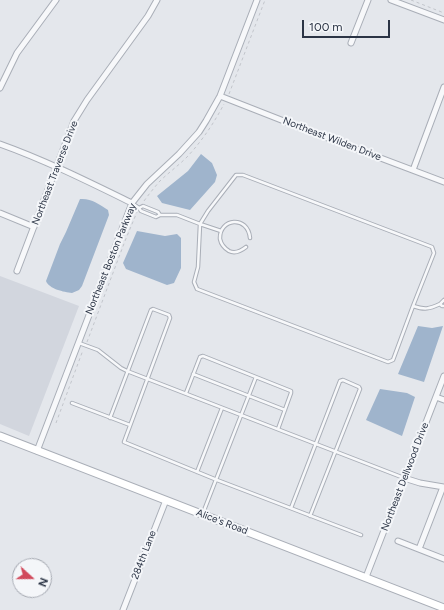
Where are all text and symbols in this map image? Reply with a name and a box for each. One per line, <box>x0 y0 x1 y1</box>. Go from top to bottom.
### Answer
scale bar <box>304 12 392 38</box>
text: 100 m <box>309 20 343 34</box>
street label: Northeast Wilden Drive <box>281 115 383 163</box>
street label: Northeast Traverse Drive <box>30 119 80 227</box>
street label: Northeast Boston Parkway <box>83 202 139 316</box>
street label: Northeast Dellwood Drive <box>379 421 431 533</box>
street label: Alice's Road <box>194 507 250 537</box>
street label: 284th Lane <box>129 529 159 581</box>
north arrow <box>12 558 52 598</box>
text: N <box>35 576 50 588</box>

